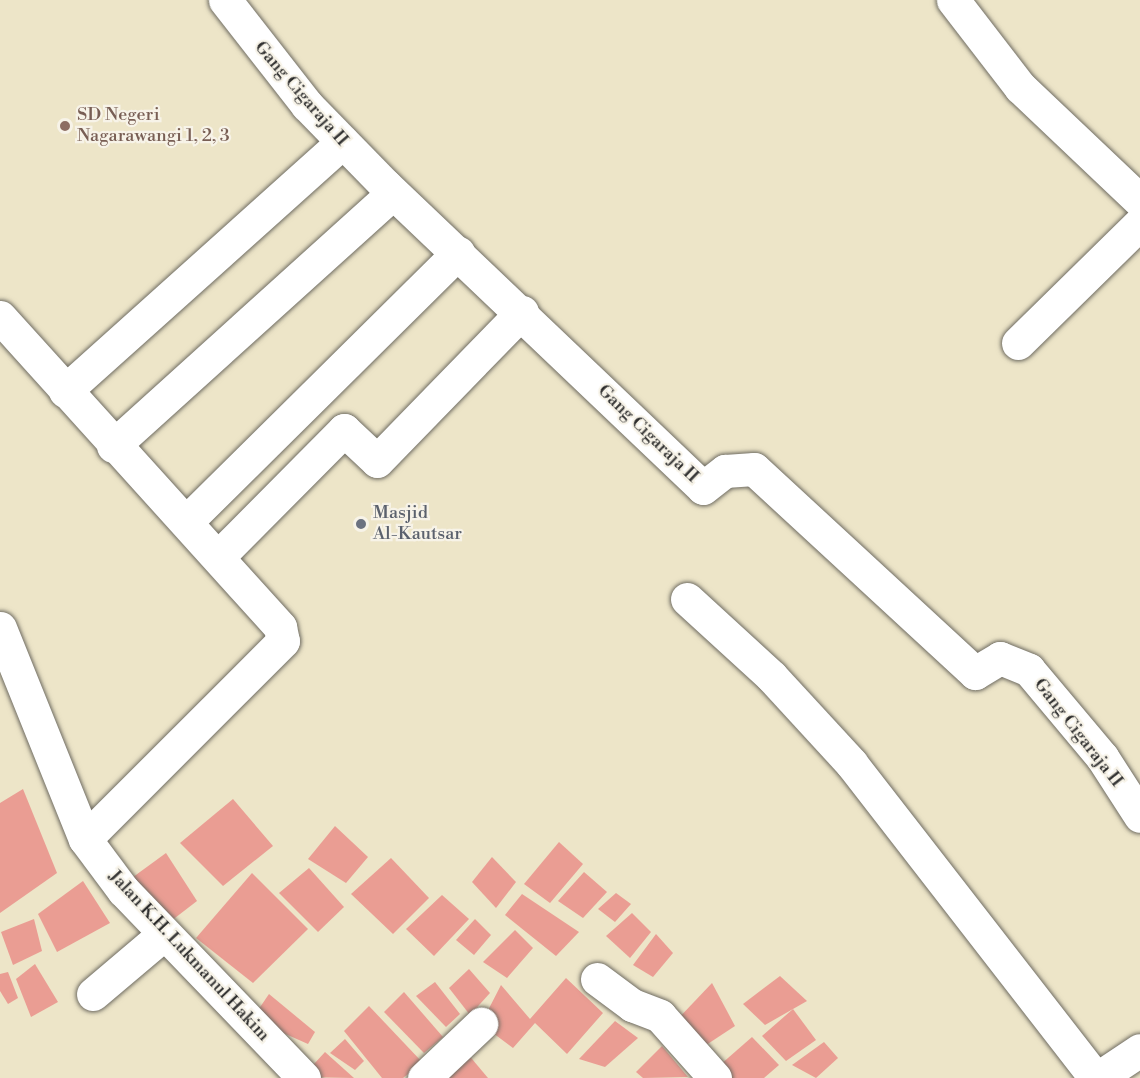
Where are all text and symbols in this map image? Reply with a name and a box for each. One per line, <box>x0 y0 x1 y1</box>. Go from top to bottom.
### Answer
street label: Gang Cigaraja II <box>250 37 352 151</box>
place label: SD Negeri Nagarawangi 1, 2, 3 <box>77 105 230 148</box>
marker: SD Negeri Nagarawangi 1, 2, 3 <box>58 119 72 133</box>
street label: Gang Cigaraja II <box>593 380 703 488</box>
place label: Masjid Al-Kautsar <box>373 503 462 546</box>
marker: Masjid Al-Kautsar <box>354 517 368 531</box>
street label: Gang Cigaraja II <box>1029 674 1127 792</box>
street label: Jalan K.H. Lukmanul Hakim <box>104 866 274 1046</box>

